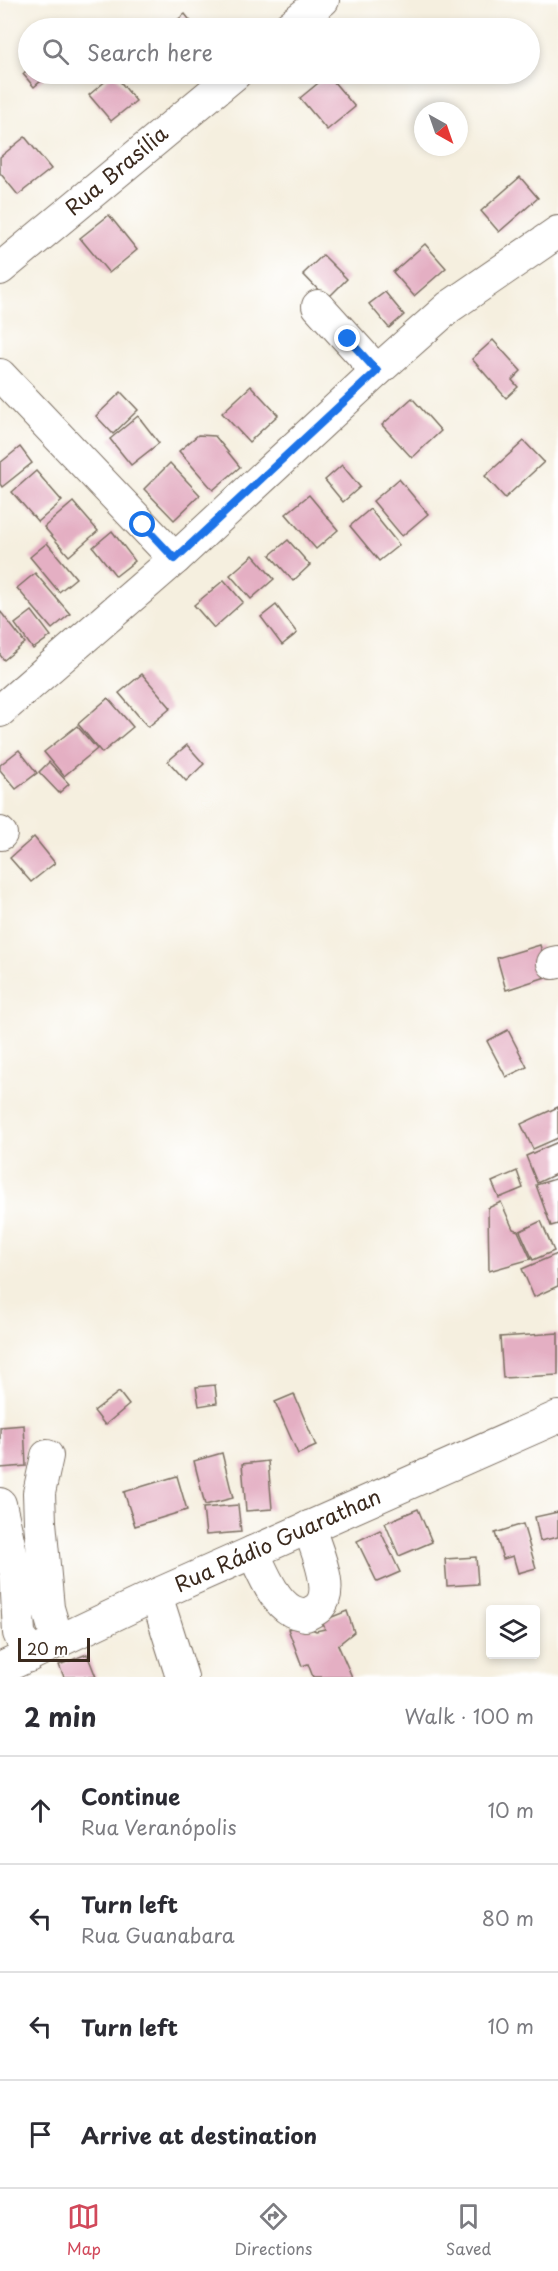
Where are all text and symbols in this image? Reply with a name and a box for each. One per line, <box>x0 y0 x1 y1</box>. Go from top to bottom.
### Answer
search box <box>18 18 540 84</box>
icon: search <box>39 35 72 68</box>
text: Search here <box>87 35 213 68</box>
north arrow <box>414 102 468 156</box>
street label: Rua Brasília <box>57 116 175 222</box>
route end <box>334 325 360 351</box>
route start <box>129 511 155 537</box>
street label: Rua Rádio Guarathan <box>169 1479 385 1599</box>
map controls <box>486 1605 540 1659</box>
button: layers <box>486 1605 540 1659</box>
scale bar <box>18 1635 90 1662</box>
text: 20 m <box>27 1636 68 1660</box>
text: 2 min <box>24 1697 97 1736</box>
text: Walk · 100 m <box>404 1701 534 1731</box>
text: Continue <box>81 1779 180 1812</box>
icon: ahead <box>24 1794 57 1827</box>
text: 10 m <box>487 1795 534 1825</box>
text: Rua Veranópolis <box>81 1812 237 1842</box>
text: Turn left <box>81 1887 178 1920</box>
icon: left <box>24 1902 57 1935</box>
text: 80 m <box>482 1903 534 1933</box>
text: Rua Guanabara <box>81 1920 235 1950</box>
icon: left <box>24 2010 57 2043</box>
text: Turn left <box>81 2010 178 2043</box>
text: 10 m <box>487 2011 534 2041</box>
icon: arrive <box>24 2118 57 2151</box>
text: Arrive at destination <box>81 2118 317 2151</box>
tab: Map <box>67 2200 101 2260</box>
tab: Directions <box>234 2200 312 2260</box>
tab: Saved <box>446 2200 491 2260</box>

